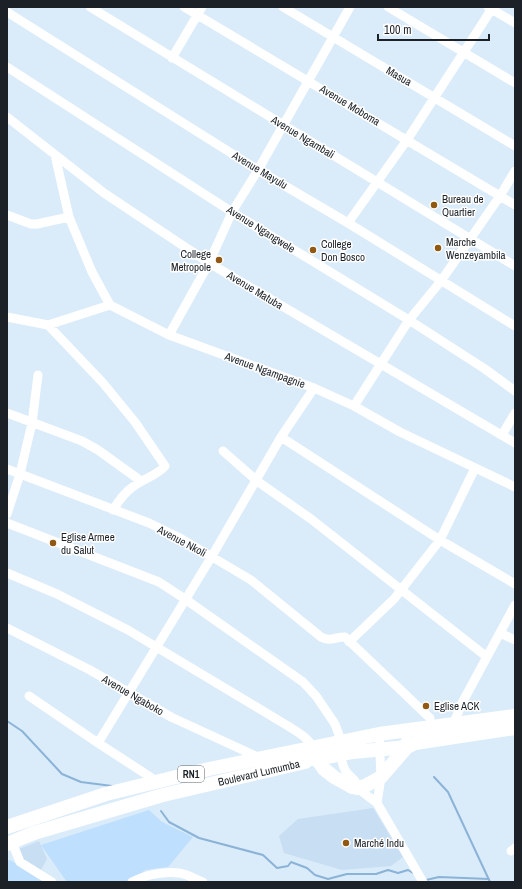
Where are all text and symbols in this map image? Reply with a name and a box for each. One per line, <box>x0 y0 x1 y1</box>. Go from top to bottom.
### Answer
scale bar <box>378 16 489 42</box>
text: 100 m <box>384 22 411 38</box>
street label: Masua <box>384 63 414 89</box>
street label: Avenue Moboma <box>316 81 383 129</box>
street label: Avenue Ngambali <box>268 112 337 161</box>
street label: Avenue Mayulu <box>229 148 290 192</box>
place label: Bureau de Quartier <box>442 192 484 219</box>
marker: Bureau de Quartier <box>429 200 439 210</box>
street label: Avenue Ngangwele <box>223 202 298 256</box>
place label: Marche Wenzeyambila <box>446 235 506 262</box>
place label: College Don Bosco <box>321 237 365 264</box>
marker: Marche Wenzeyambila <box>433 243 443 253</box>
marker: College Don Bosco <box>308 245 318 255</box>
place label: College Metropole <box>171 247 211 274</box>
marker: College Metropole <box>214 255 224 265</box>
street label: Avenue Matuba <box>224 267 286 312</box>
street label: Avenue Ngampagnie <box>222 349 307 391</box>
street label: Avenue Nkoli <box>154 522 209 560</box>
place label: Eglise Armee du Salut <box>61 530 115 557</box>
marker: Eglise Armee du Salut <box>48 538 58 548</box>
street label: Avenue Ngaboko <box>99 671 166 718</box>
place label: Eglise ACK <box>434 699 480 713</box>
marker: Eglise ACK <box>421 701 431 711</box>
street label: Boulevard Lumumba <box>217 756 301 789</box>
road number: RN1 <box>178 766 204 782</box>
place label: Marché Indu <box>354 836 404 850</box>
marker: Marché Indu <box>341 838 351 848</box>

